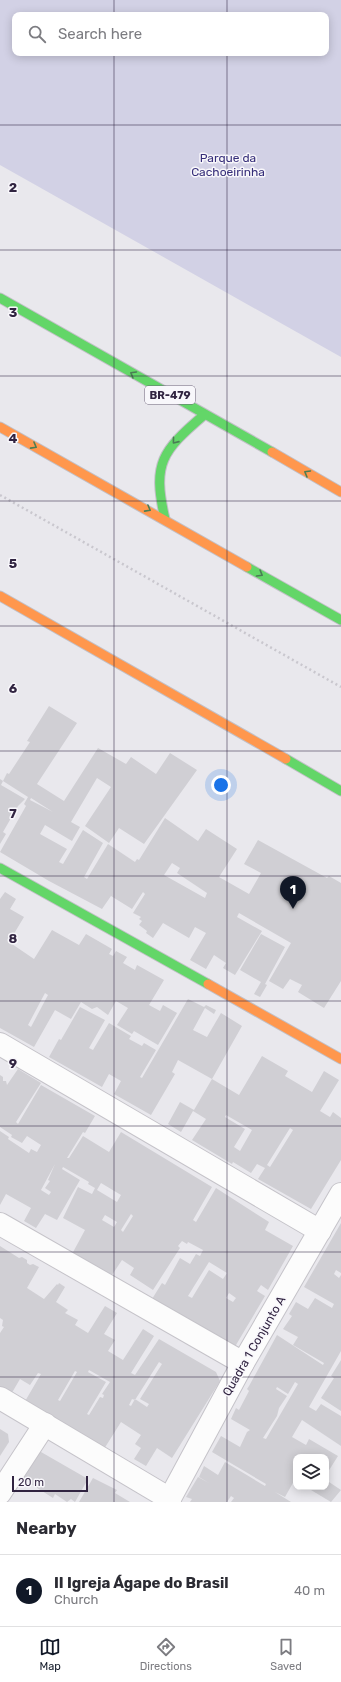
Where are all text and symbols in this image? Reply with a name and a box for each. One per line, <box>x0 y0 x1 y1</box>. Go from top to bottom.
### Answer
search box <box>12 12 329 56</box>
icon: search <box>26 23 48 45</box>
text: Search here <box>58 25 142 43</box>
park label: Parque da Cachoeirinha <box>191 151 265 179</box>
text: 2 <box>9 180 17 195</box>
text: 3 <box>9 305 18 320</box>
one-way arrow <box>130 372 137 379</box>
road number: BR-479 <box>145 386 195 404</box>
text: 4 <box>9 431 18 446</box>
one-way arrow <box>173 436 180 443</box>
one-way arrow <box>30 441 37 448</box>
one-way arrow <box>304 470 311 478</box>
one-way arrow <box>143 505 151 512</box>
text: 5 <box>9 556 17 571</box>
one-way arrow <box>256 569 263 576</box>
text: 6 <box>9 681 18 696</box>
your location <box>211 775 231 795</box>
text: 7 <box>9 806 17 821</box>
pin: 1 <box>280 876 306 909</box>
text: 8 <box>9 931 18 946</box>
text: 9 <box>9 1056 17 1071</box>
street label: Quadra 1 Conjunto A <box>220 1294 288 1398</box>
map controls <box>293 1454 329 1490</box>
button: layers <box>293 1454 329 1490</box>
scale bar <box>12 1474 88 1493</box>
text: 20 m <box>18 1476 44 1489</box>
text: Nearby <box>16 1518 77 1538</box>
text: II Igreja Ágape do Brasil <box>54 1574 229 1592</box>
text: 1 <box>26 1583 32 1598</box>
text: 40 m <box>294 1583 325 1598</box>
text: Church <box>54 1592 98 1607</box>
tab: Map <box>39 1636 61 1673</box>
tab: Directions <box>140 1636 192 1673</box>
tab: Saved <box>270 1636 302 1673</box>

